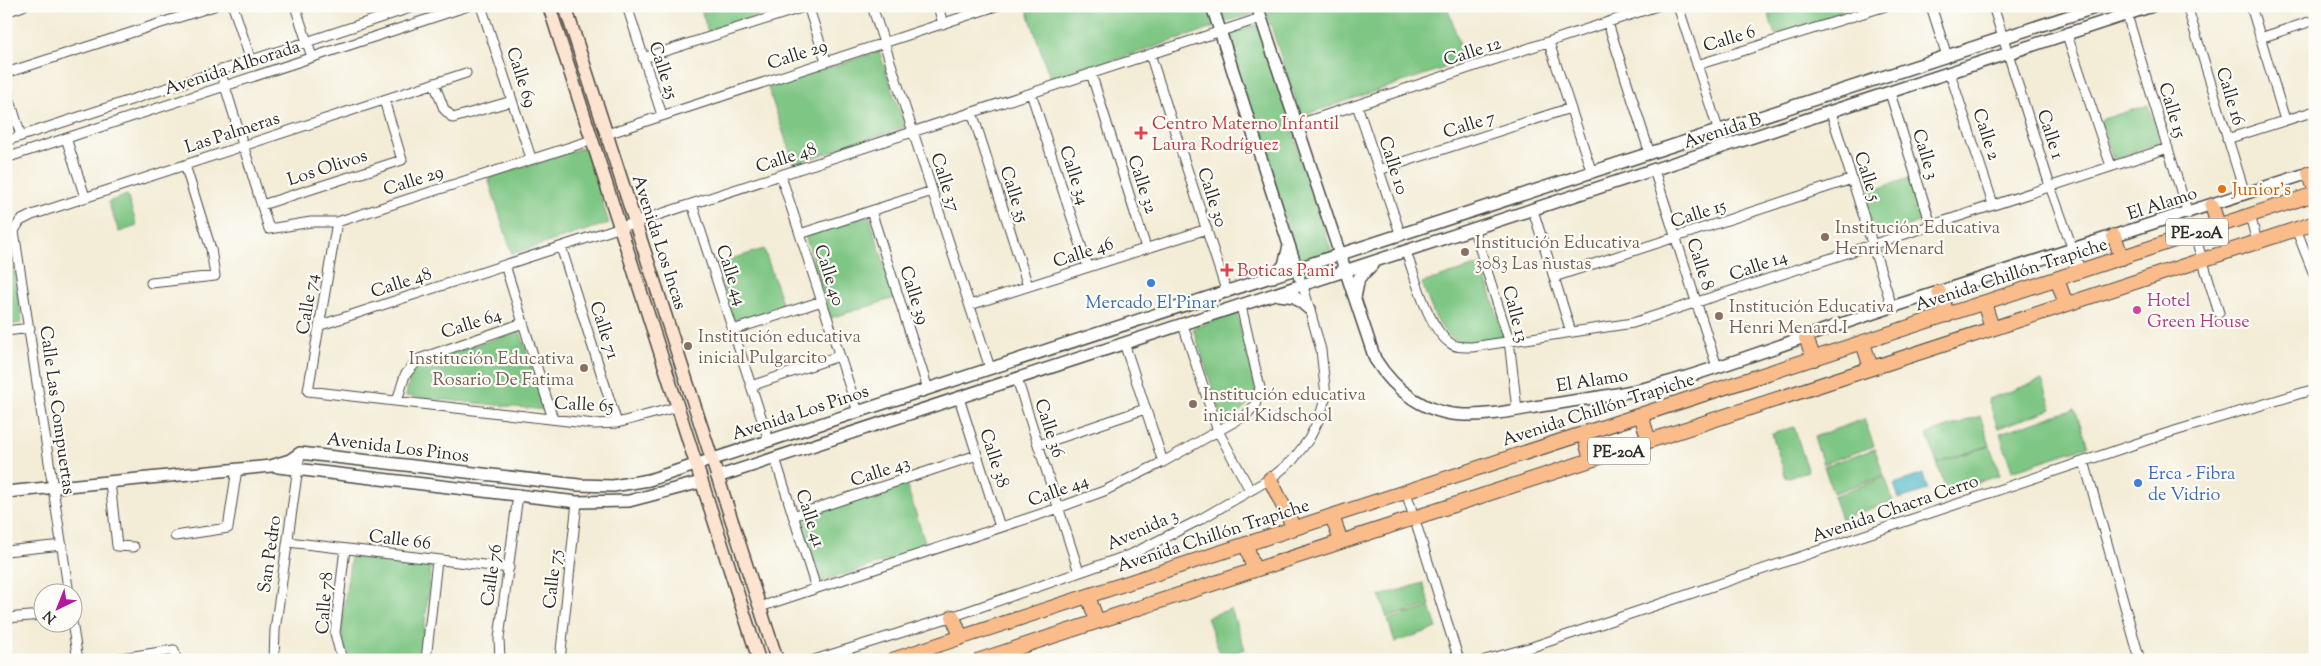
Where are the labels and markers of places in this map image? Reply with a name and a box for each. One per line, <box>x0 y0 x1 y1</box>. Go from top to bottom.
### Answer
place label: Centro Materno Infantil Laura Rodríguez <box>1152 112 1339 159</box>
marker: Centro Materno Infantil Laura Rodríguez <box>1134 126 1148 140</box>
place label: Junior's <box>2231 178 2291 204</box>
marker: Junior's <box>2216 183 2228 195</box>
place label: Institución Educativa Henri Menard <box>1835 216 2000 263</box>
place label: Institución Educativa 3083 Las ñustas <box>1475 231 1640 278</box>
marker: Institución Educativa Henri Menard <box>1819 231 1831 243</box>
marker: Institución Educativa 3083 Las ñustas <box>1459 246 1471 258</box>
place label: Boticas Pami <box>1237 259 1335 285</box>
marker: Boticas Pami <box>1221 264 1233 276</box>
marker: Mercado El Pinar <box>1145 277 1157 289</box>
place label: Hotel Green House <box>2147 289 2250 336</box>
place label: Mercado El Pinar <box>1085 291 1217 317</box>
place label: Institución Educativa Henri Menard I <box>1729 295 1894 342</box>
marker: Hotel Green House <box>2131 304 2143 316</box>
marker: Institución Educativa Henri Menard I <box>1713 310 1725 322</box>
place label: Institución educativa inicial Pulgarcito <box>698 325 861 372</box>
marker: Institución educativa inicial Pulgarcito <box>682 340 694 352</box>
place label: Institución Educativa Rosario De Fatima <box>409 347 574 394</box>
marker: Institución Educativa Rosario De Fatima <box>578 362 590 374</box>
place label: Institución educativa inicial Kidschool <box>1203 383 1366 430</box>
marker: Institución educativa inicial Kidschool <box>1187 398 1199 410</box>
place label: Erca - Fibra de Vidrio <box>2148 462 2235 509</box>
marker: Erca - Fibra de Vidrio <box>2132 477 2144 489</box>

